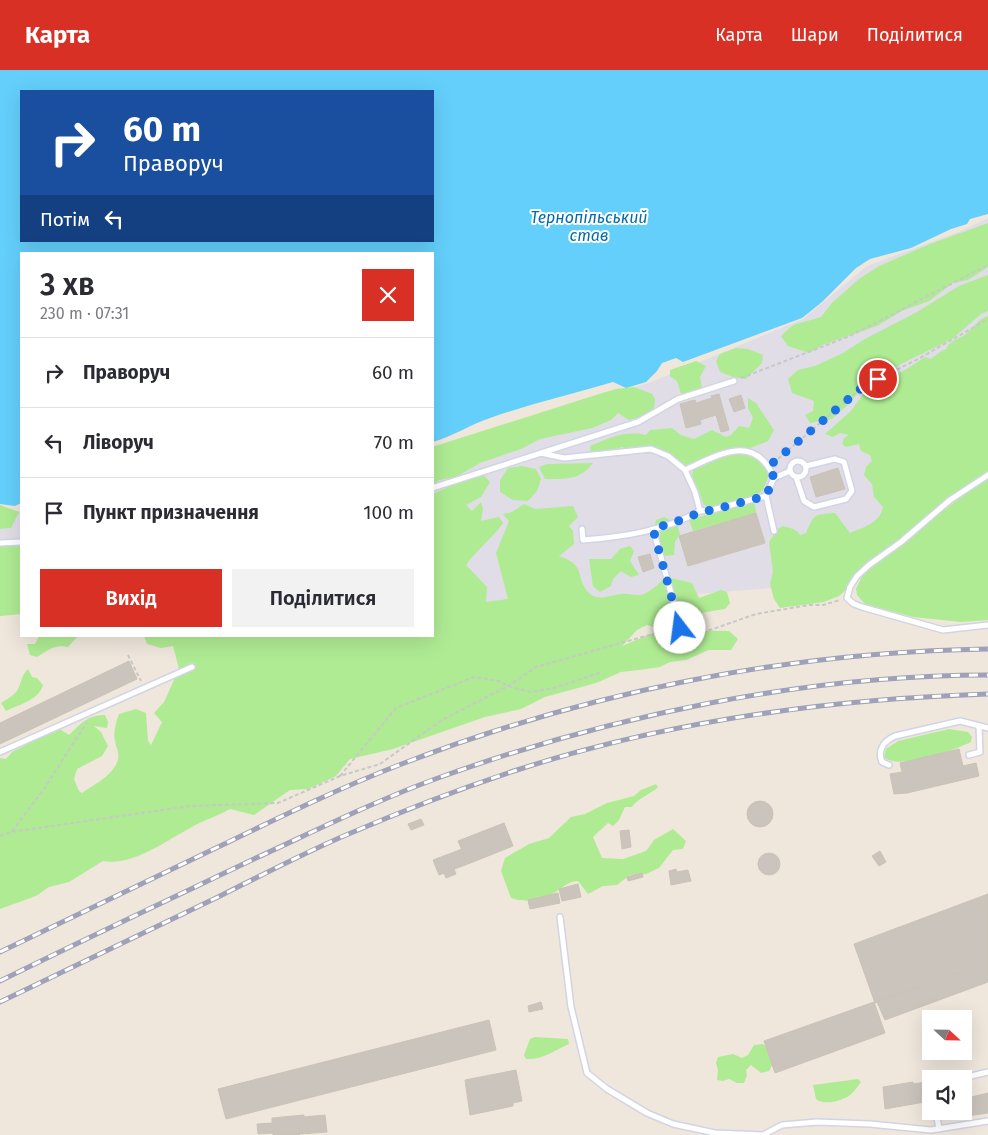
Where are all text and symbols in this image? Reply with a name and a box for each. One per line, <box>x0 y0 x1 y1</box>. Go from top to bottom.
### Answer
text: Карта <box>25 21 90 49</box>
text: Карта <box>715 24 763 46</box>
text: Шари <box>791 24 839 46</box>
text: Поділитися <box>867 24 963 46</box>
text: 60 m <box>123 108 201 150</box>
icon: right <box>40 110 105 175</box>
text: Праворуч <box>123 150 224 177</box>
icon: left <box>100 205 128 233</box>
text: Потім <box>40 208 90 231</box>
water label: Тернопільський став <box>530 208 648 245</box>
text: 3 хв <box>40 267 95 303</box>
button: close <box>362 269 414 321</box>
text: 230 m · 07:31 <box>40 304 129 323</box>
pin <box>857 358 899 400</box>
icon: right <box>40 359 68 387</box>
text: Праворуч <box>83 361 170 384</box>
text: 60 m <box>372 361 414 384</box>
icon: arrive <box>864 365 892 393</box>
icon: left <box>40 429 68 457</box>
text: Ліворуч <box>83 431 154 454</box>
text: 70 m <box>374 431 414 454</box>
icon: arrive <box>40 499 68 527</box>
text: Пункт призначення <box>83 501 259 524</box>
text: 100 m <box>363 501 414 524</box>
button: Вихід <box>40 569 222 627</box>
button: Поділитися <box>232 569 414 627</box>
position arrow <box>653 601 705 653</box>
north arrow <box>922 1010 972 1060</box>
map controls <box>922 1010 972 1120</box>
button: sound <box>922 1070 972 1120</box>

